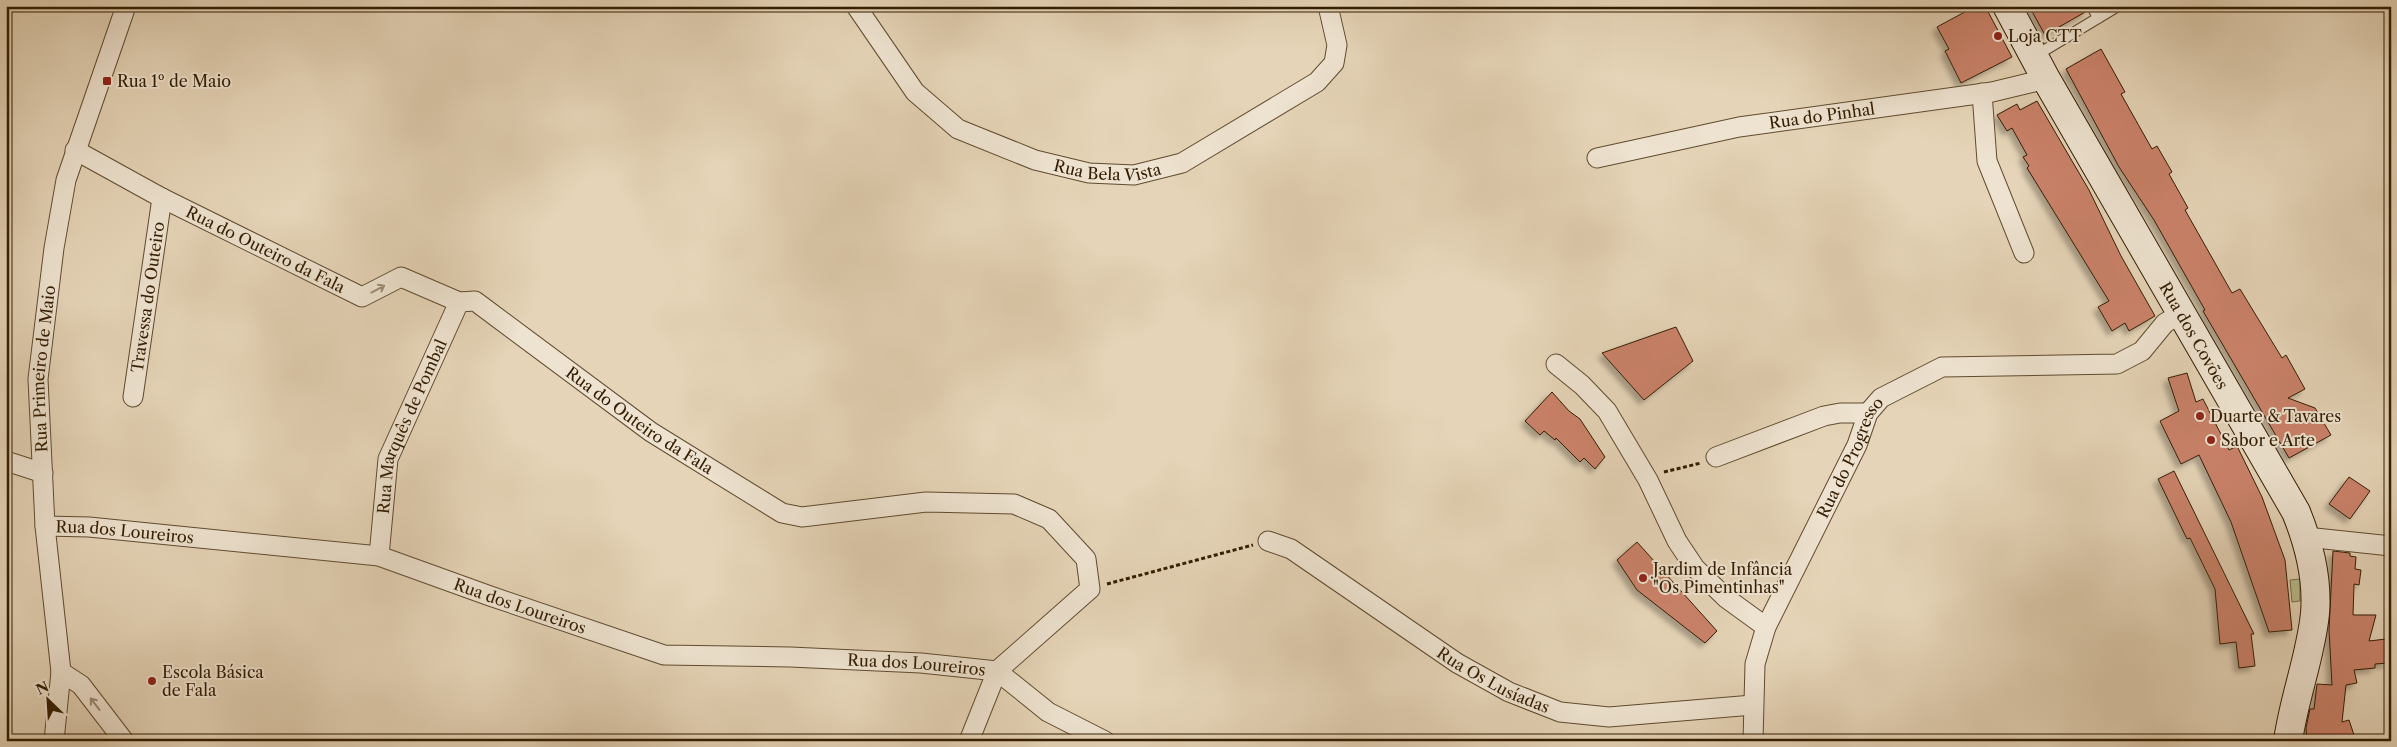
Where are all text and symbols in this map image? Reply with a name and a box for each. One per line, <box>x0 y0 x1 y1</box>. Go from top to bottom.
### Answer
place label: Loja CTT <box>2008 26 2082 46</box>
marker: Loja CTT <box>1992 30 2004 42</box>
place label: Rua 1º de Maio <box>117 71 231 91</box>
marker: Rua 1º de Maio <box>101 75 113 87</box>
street label: Rua do Pinhal <box>1768 98 1876 133</box>
street label: Rua Bela Vista <box>1052 155 1164 185</box>
street label: Rua do Outeiro da Fala <box>183 202 349 297</box>
street label: Travessa do Outeiro <box>127 220 168 374</box>
street label: Rua dos Covões <box>2155 278 2233 393</box>
street label: Rua Primeiro de Maio <box>28 284 59 453</box>
one-way arrow <box>370 284 385 293</box>
street label: Rua Marquês de Pombal <box>373 336 451 515</box>
street label: Rua do Outeiro da Fala <box>562 362 718 478</box>
street label: Rua do Progresso <box>1812 392 1888 521</box>
place label: Duarte & Tavares <box>2210 406 2341 426</box>
marker: Duarte & Tavares <box>2194 410 2206 422</box>
place label: Sabor e Arte <box>2221 430 2315 450</box>
marker: Sabor e Arte <box>2205 434 2217 446</box>
street label: Rua dos Loureiros <box>55 516 195 547</box>
place label: Jardim de Infância "Os Pimentinhas" <box>1650 559 1793 597</box>
marker: Jardim de Infância "Os Pimentinhas" <box>1637 572 1649 584</box>
street label: Rua dos Loureiros <box>451 574 589 638</box>
street label: Rua Os Lusíadas <box>1433 642 1553 717</box>
street label: Rua dos Loureiros <box>847 650 987 680</box>
place label: Escola Básica de Fala <box>162 662 264 700</box>
north arrow <box>22 674 72 724</box>
marker: Escola Básica de Fala <box>146 675 158 687</box>
text: N <box>33 677 52 699</box>
one-way arrow <box>90 697 100 711</box>

